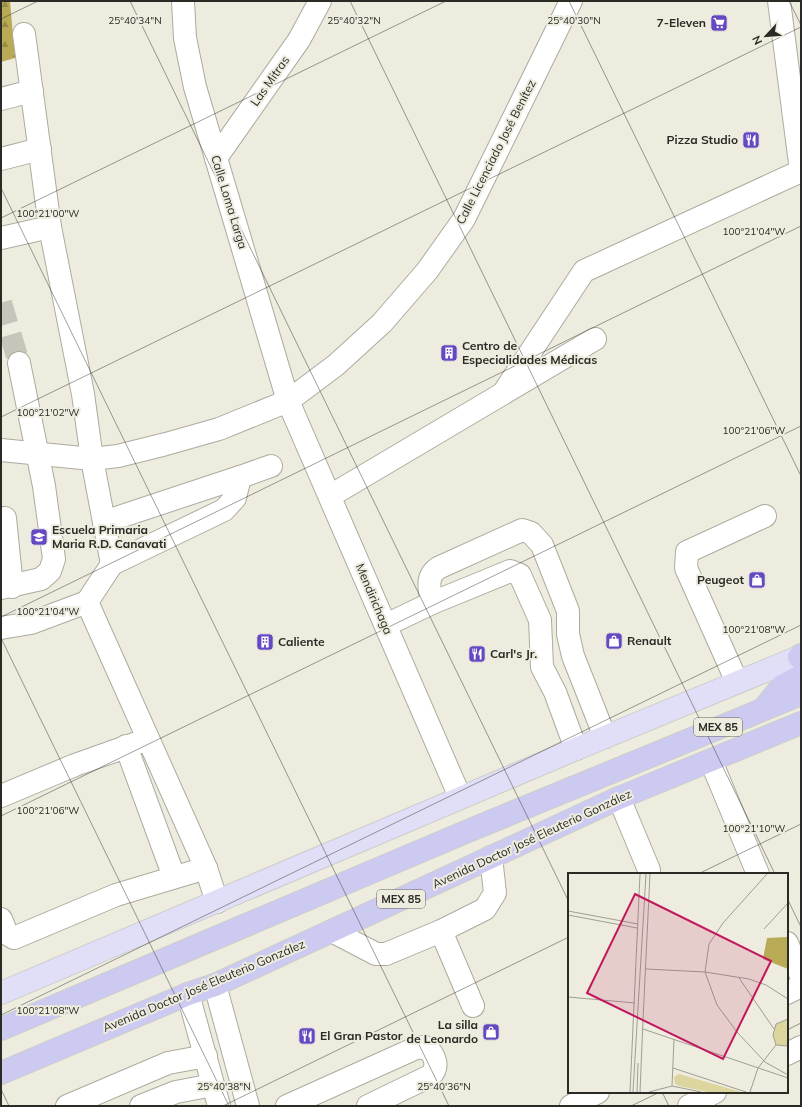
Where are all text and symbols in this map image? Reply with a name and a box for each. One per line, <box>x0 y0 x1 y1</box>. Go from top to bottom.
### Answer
supermarket icon: 7-Eleven <box>709 13 729 33</box>
text: 25°40'34"N <box>108 14 162 27</box>
text: 25°40'32"N <box>327 14 381 27</box>
text: 25°40'30"N <box>547 14 601 27</box>
place label: 7-Eleven <box>657 15 706 30</box>
north arrow <box>746 16 786 56</box>
text: N <box>749 34 765 47</box>
street label: Las Mitras <box>247 53 292 109</box>
street label: Calle Licenciado José Benítez <box>452 77 539 227</box>
restaurant icon: Pizza Studio <box>741 130 761 150</box>
place label: Pizza Studio <box>667 132 738 147</box>
street label: Calle Loma Larga <box>208 153 251 251</box>
text: 100°21'00"W <box>17 207 79 220</box>
text: 100°21'04"W <box>723 225 785 238</box>
place label: Centro de Especialidades Médicas <box>462 338 597 367</box>
building icon: Centro de Especialidades Médicas <box>439 343 459 363</box>
text: 100°21'02"W <box>17 406 79 419</box>
text: 100°21'06"W <box>723 424 785 437</box>
place label: Escuela Primaria Maria R.D. Canavati <box>52 522 166 551</box>
school or university icon: Escuela Primaria Maria R.D. Canavati <box>29 527 49 547</box>
street label: Mendirichaga <box>353 561 396 637</box>
shop icon: Peugeot <box>747 570 767 590</box>
place label: Peugeot <box>697 572 744 587</box>
text: 100°21'04"W <box>17 605 79 618</box>
text: 100°21'08"W <box>723 623 785 636</box>
shop icon: Renault <box>604 631 624 651</box>
building icon: Caliente <box>255 632 275 652</box>
place label: Renault <box>627 633 672 648</box>
place label: Caliente <box>278 634 325 649</box>
restaurant icon: Carl's Jr. <box>467 644 487 664</box>
place label: Carl's Jr. <box>490 646 537 661</box>
road number: MEX 85 <box>694 718 742 736</box>
street label: Avenida Doctor José Eleuterio González <box>430 786 634 891</box>
text: 100°21'06"W <box>17 804 79 817</box>
text: 100°21'10"W <box>723 822 785 835</box>
inset map <box>568 873 788 1093</box>
road number: MEX 85 <box>377 890 425 908</box>
street label: Avenida Doctor José Eleuterio González <box>100 936 307 1035</box>
text: 100°21'08"W <box>17 1004 79 1017</box>
place label: La silla de Leonardo <box>407 1017 478 1046</box>
shop icon: La silla de Leonardo <box>481 1022 501 1042</box>
restaurant icon: El Gran Pastor <box>297 1026 317 1046</box>
place label: El Gran Pastor <box>320 1028 403 1043</box>
text: 25°40'38"N <box>197 1080 251 1093</box>
text: 25°40'36"N <box>417 1080 471 1093</box>

